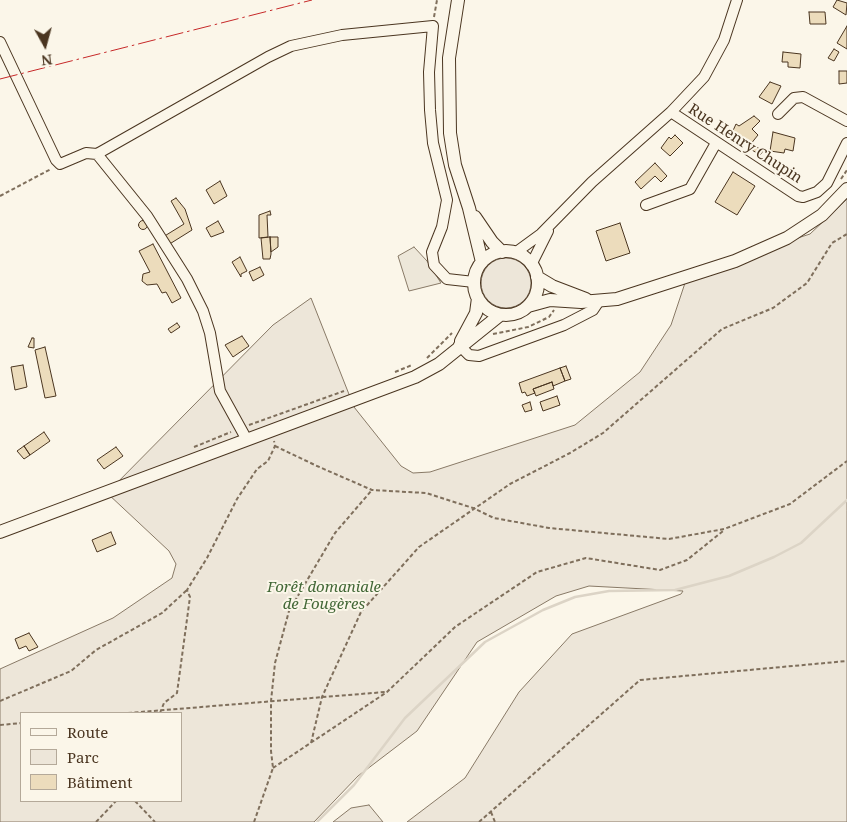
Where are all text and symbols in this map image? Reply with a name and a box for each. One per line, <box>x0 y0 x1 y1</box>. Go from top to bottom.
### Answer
north arrow <box>20 20 70 70</box>
text: N <box>40 50 54 70</box>
street label: Rue Henry Chupin <box>685 100 805 188</box>
park label: Forêt domaniale de Fougères <box>267 579 381 614</box>
legend <box>20 712 182 802</box>
text: Route <box>67 722 108 742</box>
text: Parc <box>67 747 99 767</box>
text: Bâtiment <box>67 772 133 792</box>

